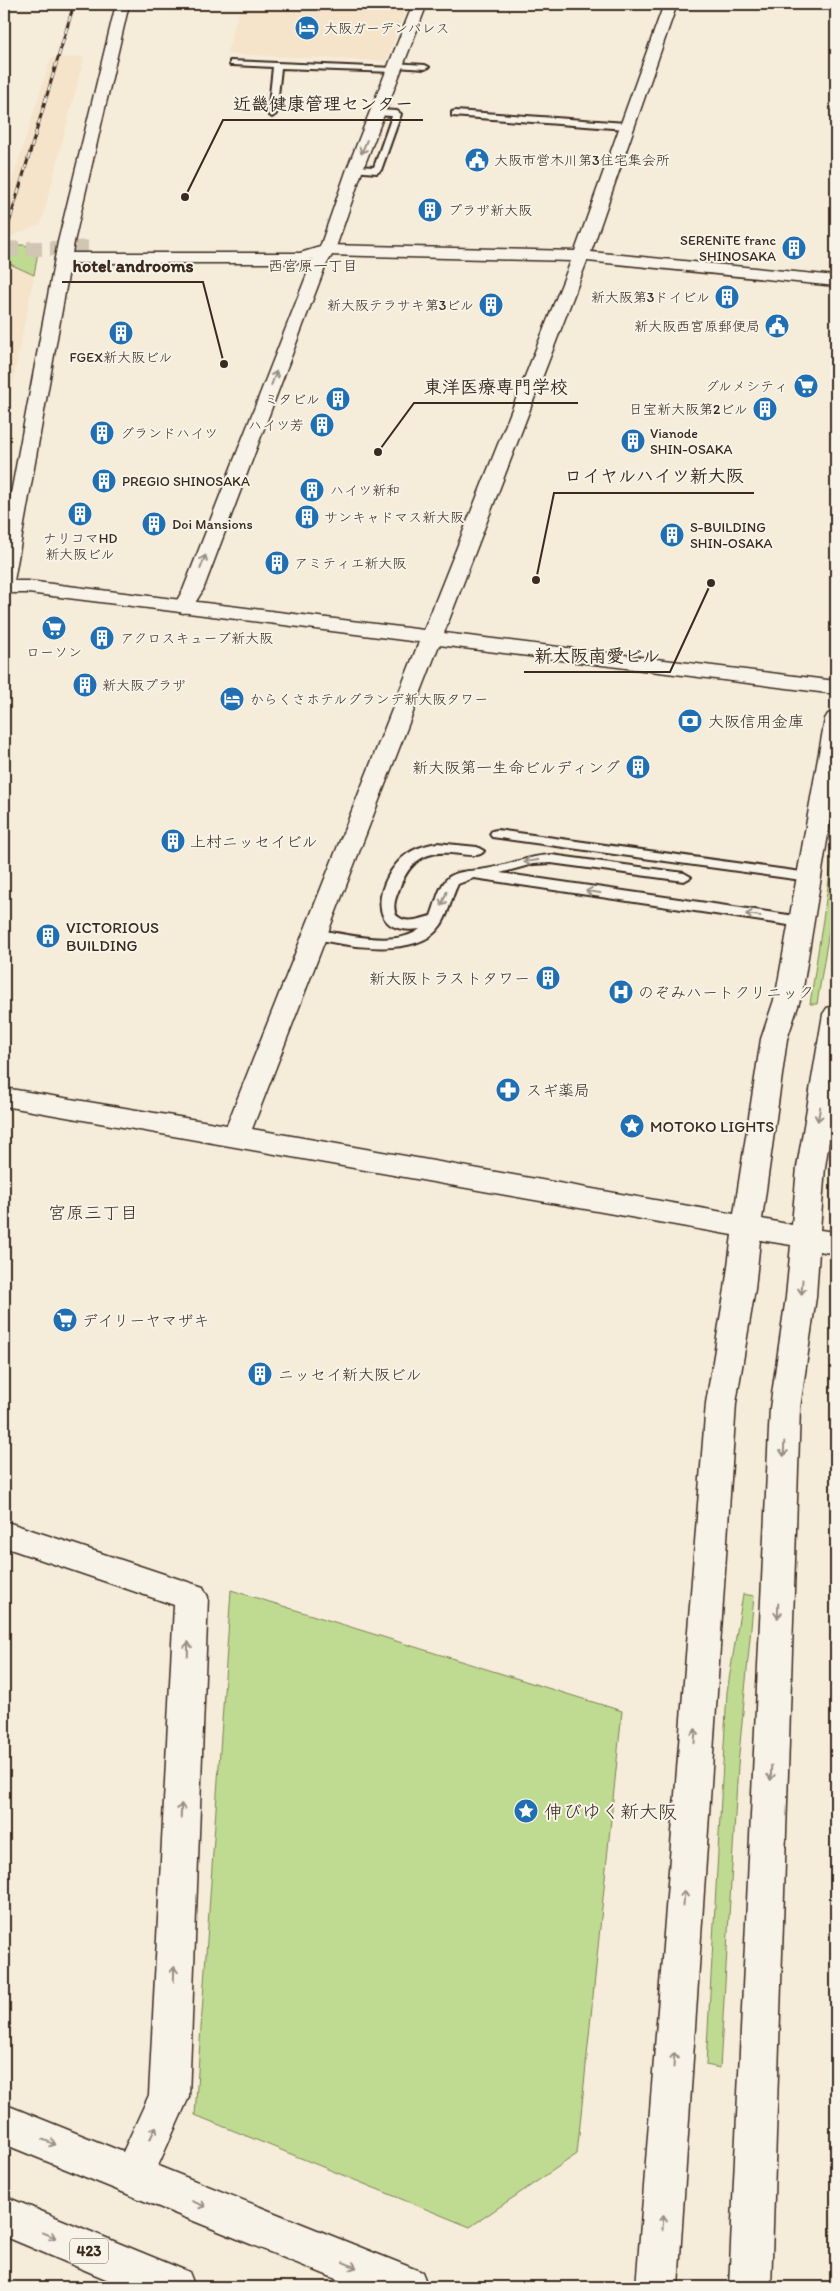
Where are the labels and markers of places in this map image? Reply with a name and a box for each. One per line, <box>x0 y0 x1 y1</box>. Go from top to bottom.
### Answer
hotel icon: 大阪ガーデンパレス <box>294 15 320 41</box>
place label: 大阪ガーデンパレス <box>324 20 449 37</box>
callout: 近畿健康管理センター <box>223 87 423 120</box>
public building icon: 大阪市営木川第3住宅集会所 <box>464 147 490 173</box>
place label: 大阪市営木川第3住宅集会所 <box>494 152 670 169</box>
building icon: プラザ新大阪 <box>417 197 443 223</box>
place label: プラザ新大阪 <box>448 202 532 219</box>
place label: SERENiTE franc SHINOSAKA <box>680 232 776 265</box>
building icon: SERENiTE franc SHINOSAKA <box>781 235 807 261</box>
callout: hotel androoms <box>62 249 203 282</box>
building icon: 新大阪第3ドイビル <box>714 284 740 310</box>
place label: 新大阪第3ドイビル <box>591 289 710 306</box>
building icon: 新大阪テラサキ第3ビル <box>478 292 504 318</box>
place label: 新大阪テラサキ第3ビル <box>327 297 474 314</box>
public building icon: 新大阪西宮原郵便局 <box>764 313 790 339</box>
place label: 新大阪西宮原郵便局 <box>634 318 760 335</box>
building icon: FGEX新大阪ビル <box>108 320 134 346</box>
place label: FGEX新大阪ビル <box>69 349 173 366</box>
callout: 東洋医療専門学校 <box>414 370 578 403</box>
supermarket icon: グルメシティ <box>793 373 819 399</box>
place label: グルメシティ <box>705 378 788 395</box>
building icon: ミタビル <box>325 386 351 412</box>
place label: ミタビル <box>264 391 320 408</box>
building icon: 日宝新大阪第2ビル <box>752 396 778 422</box>
place label: 日宝新大阪第2ビル <box>629 401 748 418</box>
building icon: ハイツ芳 <box>309 412 335 438</box>
place label: ハイツ芳 <box>248 417 304 434</box>
building icon: グランドハイツ <box>89 420 115 446</box>
place label: グランドハイツ <box>120 425 218 442</box>
place label: Vianode SHIN-OSAKA <box>650 425 733 458</box>
building icon: Vianode SHIN-OSAKA <box>620 428 646 454</box>
callout: ロイヤルハイツ新大阪 <box>554 460 754 493</box>
building icon: PREGIO SHINOSAKA <box>91 468 117 494</box>
place label: PREGIO SHINOSAKA <box>122 473 250 490</box>
building icon: ハイツ新和 <box>299 477 325 503</box>
place label: ハイツ新和 <box>330 482 400 499</box>
building icon: ナリコマHD 新大阪ビル <box>67 501 93 527</box>
building icon: サンキャドマス新大阪 <box>294 504 320 530</box>
place label: サンキャドマス新大阪 <box>324 509 464 526</box>
building icon: Doi Mansions <box>141 511 167 537</box>
place label: Doi Mansions <box>172 516 253 533</box>
place label: S-BUILDING SHIN-OSAKA <box>690 519 773 552</box>
building icon: S-BUILDING SHIN-OSAKA <box>659 522 685 548</box>
place label: ナリコマHD 新大阪ビル <box>43 530 117 563</box>
building icon: アミティエ新大阪 <box>264 550 290 576</box>
place label: アミティエ新大阪 <box>294 555 406 572</box>
supermarket icon: ローソン <box>41 615 67 641</box>
building icon: アクロスキューブ新大阪 <box>89 625 115 651</box>
place label: アクロスキューブ新大阪 <box>120 630 273 647</box>
callout: 新大阪南愛ビル <box>524 639 670 672</box>
place label: ローソン <box>26 644 82 661</box>
building icon: 新大阪プラザ <box>72 672 98 698</box>
place label: 新大阪プラザ <box>102 677 186 694</box>
hotel icon: からくさホテルグランデ新大阪タワー <box>219 686 245 712</box>
place label: からくさホテルグランデ新大阪タワー <box>250 691 488 708</box>
bank icon: 大阪信用金庫 <box>677 708 703 734</box>
place label: 大阪信用金庫 <box>708 712 804 731</box>
building icon: 新大阪第一生命ビルディング <box>625 754 651 780</box>
place label: 新大阪第一生命ビルディング <box>412 758 620 777</box>
building icon: 上村ニッセイビル <box>160 828 186 854</box>
place label: 上村ニッセイビル <box>190 832 318 851</box>
place label: VICTORIOUS BUILDING <box>66 918 159 955</box>
building icon: VICTORIOUS BUILDING <box>35 923 61 949</box>
building icon: 新大阪トラストタワー <box>535 965 561 991</box>
place label: 新大阪トラストタワー <box>369 969 530 988</box>
hospital icon: のぞみハートクリニック <box>608 979 634 1005</box>
place label: のぞみハートクリニック <box>638 983 814 1002</box>
pharmacy icon: スギ薬局 <box>495 1077 521 1103</box>
place label: スギ薬局 <box>526 1081 590 1100</box>
place icon: MOTOKO LIGHTS <box>619 1113 645 1139</box>
place label: MOTOKO LIGHTS <box>650 1117 774 1136</box>
supermarket icon: デイリーヤマザキ <box>52 1307 78 1333</box>
place label: デイリーヤマザキ <box>82 1311 209 1330</box>
building icon: ニッセイ新大阪ビル <box>247 1361 273 1387</box>
place label: ニッセイ新大阪ビル <box>278 1365 422 1384</box>
place icon: 伸びゆく新大阪 <box>513 1798 539 1824</box>
place label: 伸びゆく新大阪 <box>544 1800 677 1823</box>

